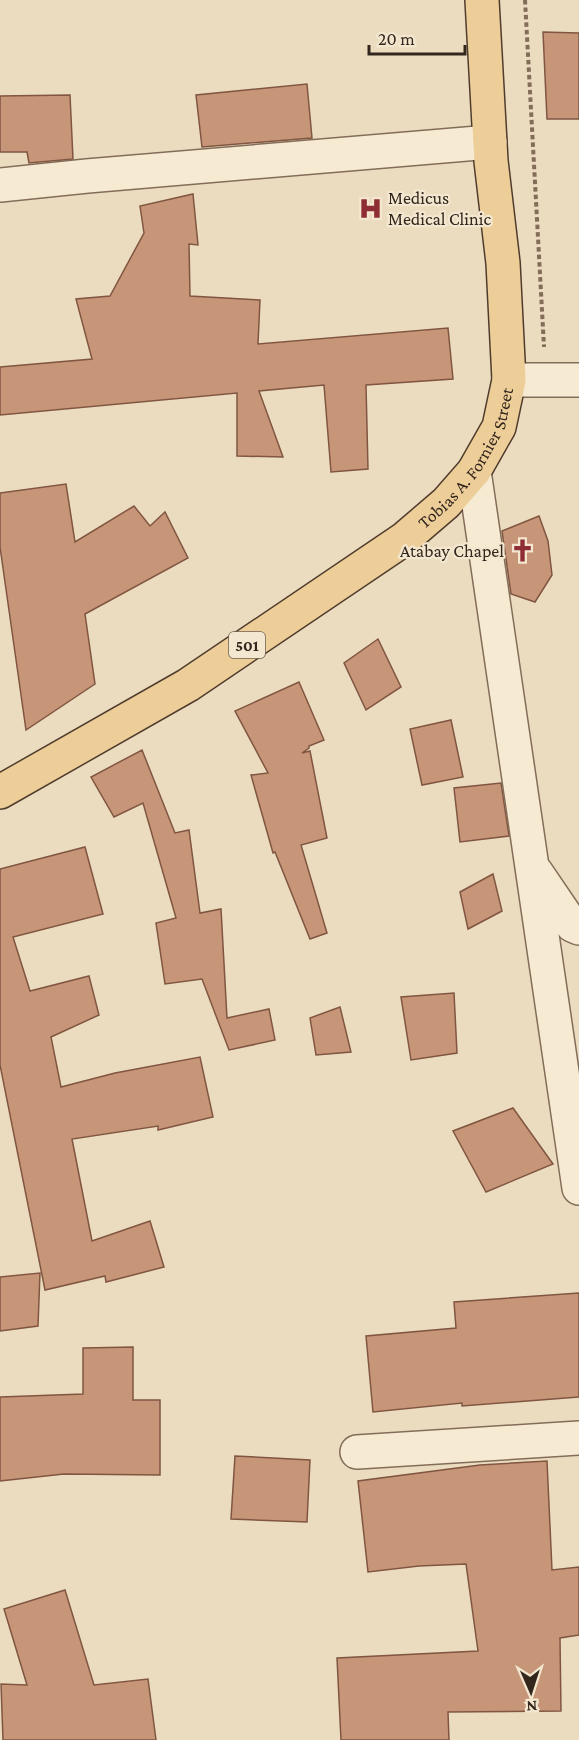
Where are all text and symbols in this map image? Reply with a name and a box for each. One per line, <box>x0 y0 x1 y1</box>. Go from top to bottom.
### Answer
scale bar <box>369 18 465 56</box>
text: 20 m <box>378 29 415 49</box>
place label: Medicus Medical Clinic <box>388 188 491 229</box>
hospital icon: Medicus Medical Clinic <box>357 195 383 221</box>
street label: Tobias A. Fornier Street <box>414 385 517 533</box>
church icon: Atabay Chapel <box>509 538 535 564</box>
place label: Atabay Chapel <box>400 541 504 561</box>
road number: 501 <box>229 632 265 658</box>
north arrow <box>501 1662 561 1722</box>
text: N <box>526 1698 538 1715</box>

